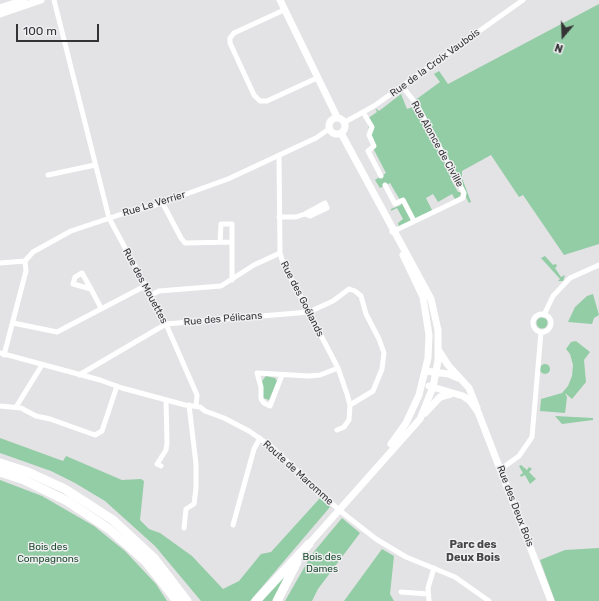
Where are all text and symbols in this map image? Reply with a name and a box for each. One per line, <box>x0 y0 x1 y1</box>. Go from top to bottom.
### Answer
scale bar <box>18 16 101 42</box>
north arrow <box>543 16 583 56</box>
text: 100 m <box>23 24 57 38</box>
street label: Rue de la Croix Vaubois <box>388 26 482 100</box>
text: N <box>553 40 565 55</box>
street label: Rue Alonce de Civille <box>408 99 466 189</box>
street label: Rue Le Verrier <box>121 189 187 219</box>
street label: Rue des Mouettes <box>120 246 170 326</box>
street label: Rue des Goélands <box>278 259 326 339</box>
street label: Rue des Pélicans <box>183 310 263 328</box>
street label: Route de Maromme <box>260 438 336 508</box>
street label: Rue des Deux Bois <box>494 464 536 548</box>
district label: Parc des Deux Bois <box>446 538 500 564</box>
park label: Bois des Compagnons <box>17 541 79 564</box>
park label: Bois des Dames <box>302 551 342 574</box>

